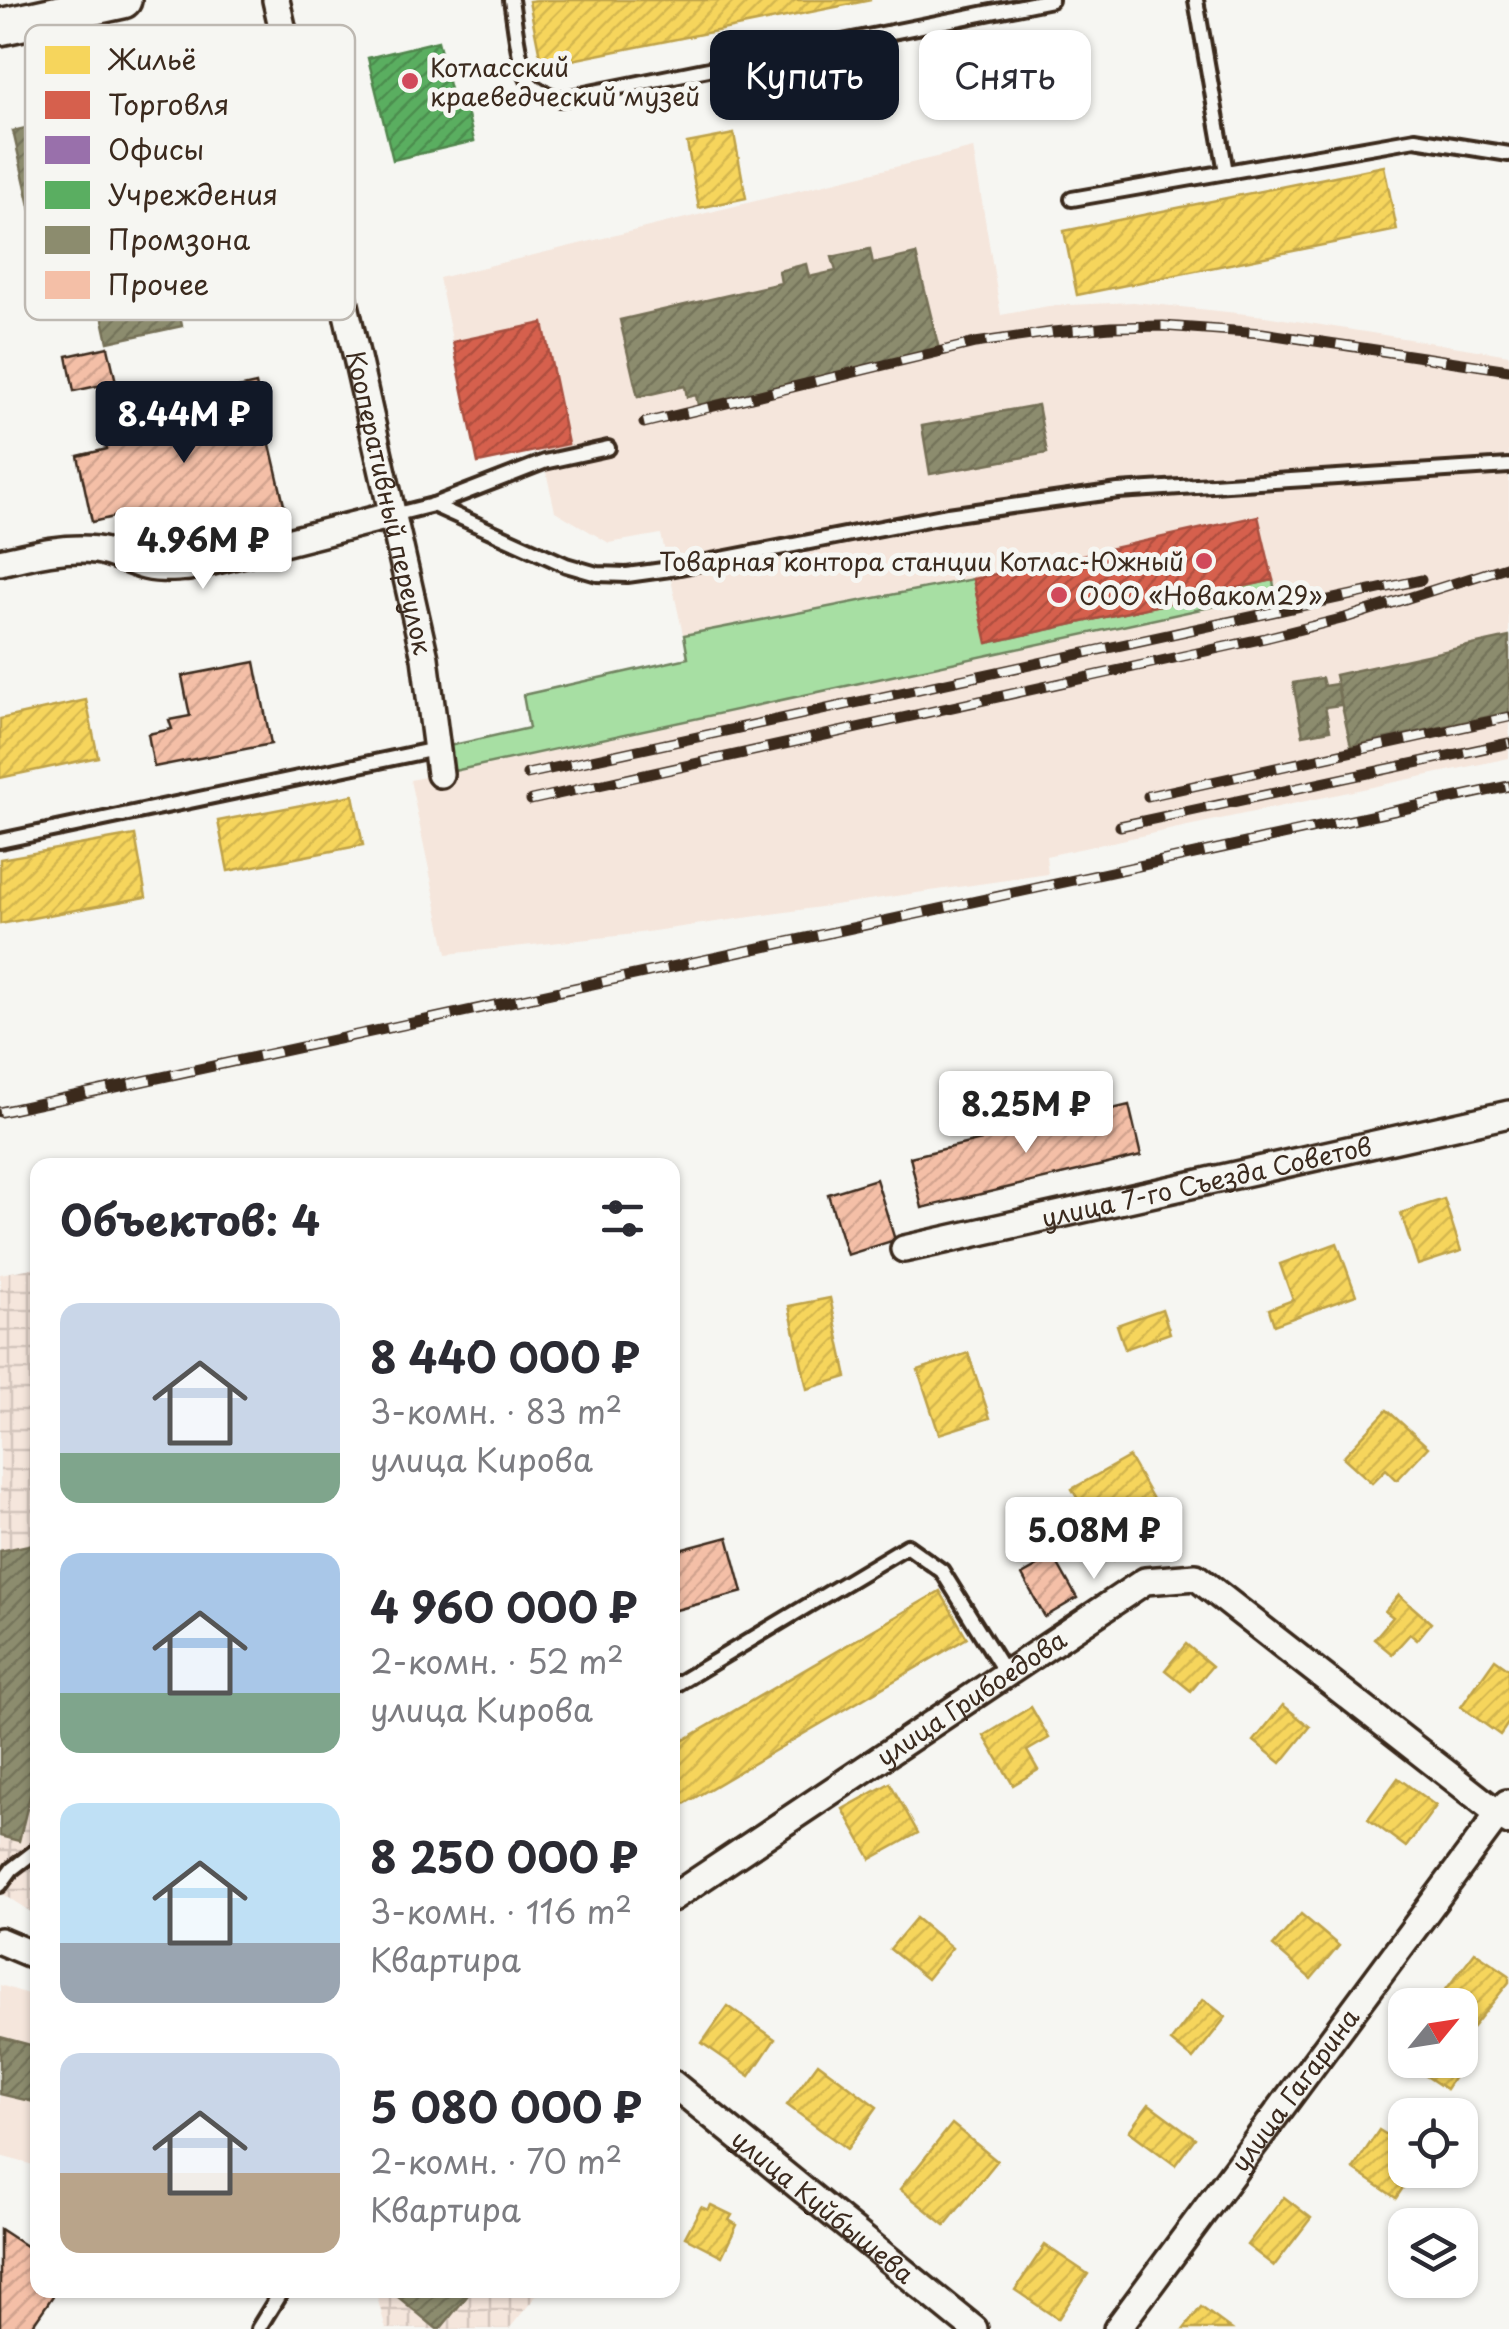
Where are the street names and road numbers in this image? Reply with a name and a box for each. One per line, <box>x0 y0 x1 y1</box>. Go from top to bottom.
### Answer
street label: Кооперативный переулок <box>337 347 443 658</box>
street label: улица 7-го Съезда Советов <box>1038 1126 1375 1237</box>
street label: улица Грибоедова <box>868 1620 1074 1775</box>
street label: улица Гагарина <box>1221 2000 1368 2179</box>
street label: улица Куйбышева <box>723 2120 923 2293</box>

